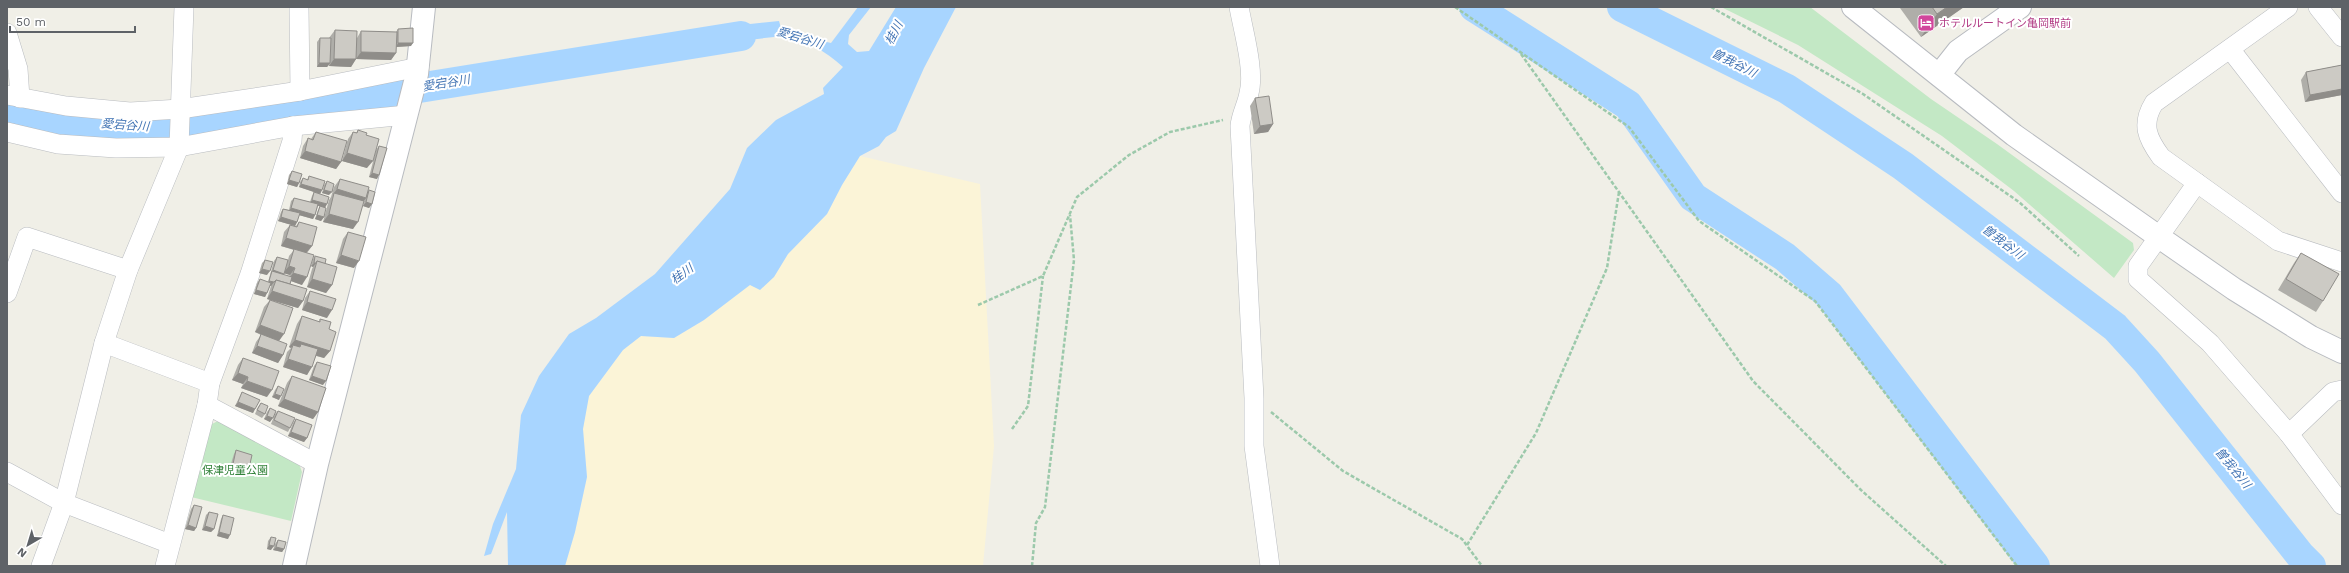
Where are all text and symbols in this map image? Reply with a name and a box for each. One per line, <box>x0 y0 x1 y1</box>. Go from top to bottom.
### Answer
scale bar <box>10 8 135 34</box>
hotel icon: ホテルルートイン亀岡駅前 <box>1916 13 1936 33</box>
text: 50 m <box>16 15 46 29</box>
water label: 桂川 <box>882 17 907 47</box>
place label: ホテルルートイン亀岡駅前 <box>1939 17 2071 30</box>
water label: 愛宕谷川 <box>775 24 827 52</box>
water label: 曽我谷川 <box>1709 46 1760 81</box>
water label: 愛宕谷川 <box>421 72 473 94</box>
water label: 愛宕谷川 <box>101 116 151 134</box>
water label: 曽我谷川 <box>1980 222 2028 263</box>
water label: 桂川 <box>668 260 697 287</box>
water label: 曽我谷川 <box>2212 445 2255 493</box>
park label: 保津児童公園 <box>202 464 268 477</box>
north arrow <box>8 525 48 565</box>
text: N <box>15 545 29 560</box>

